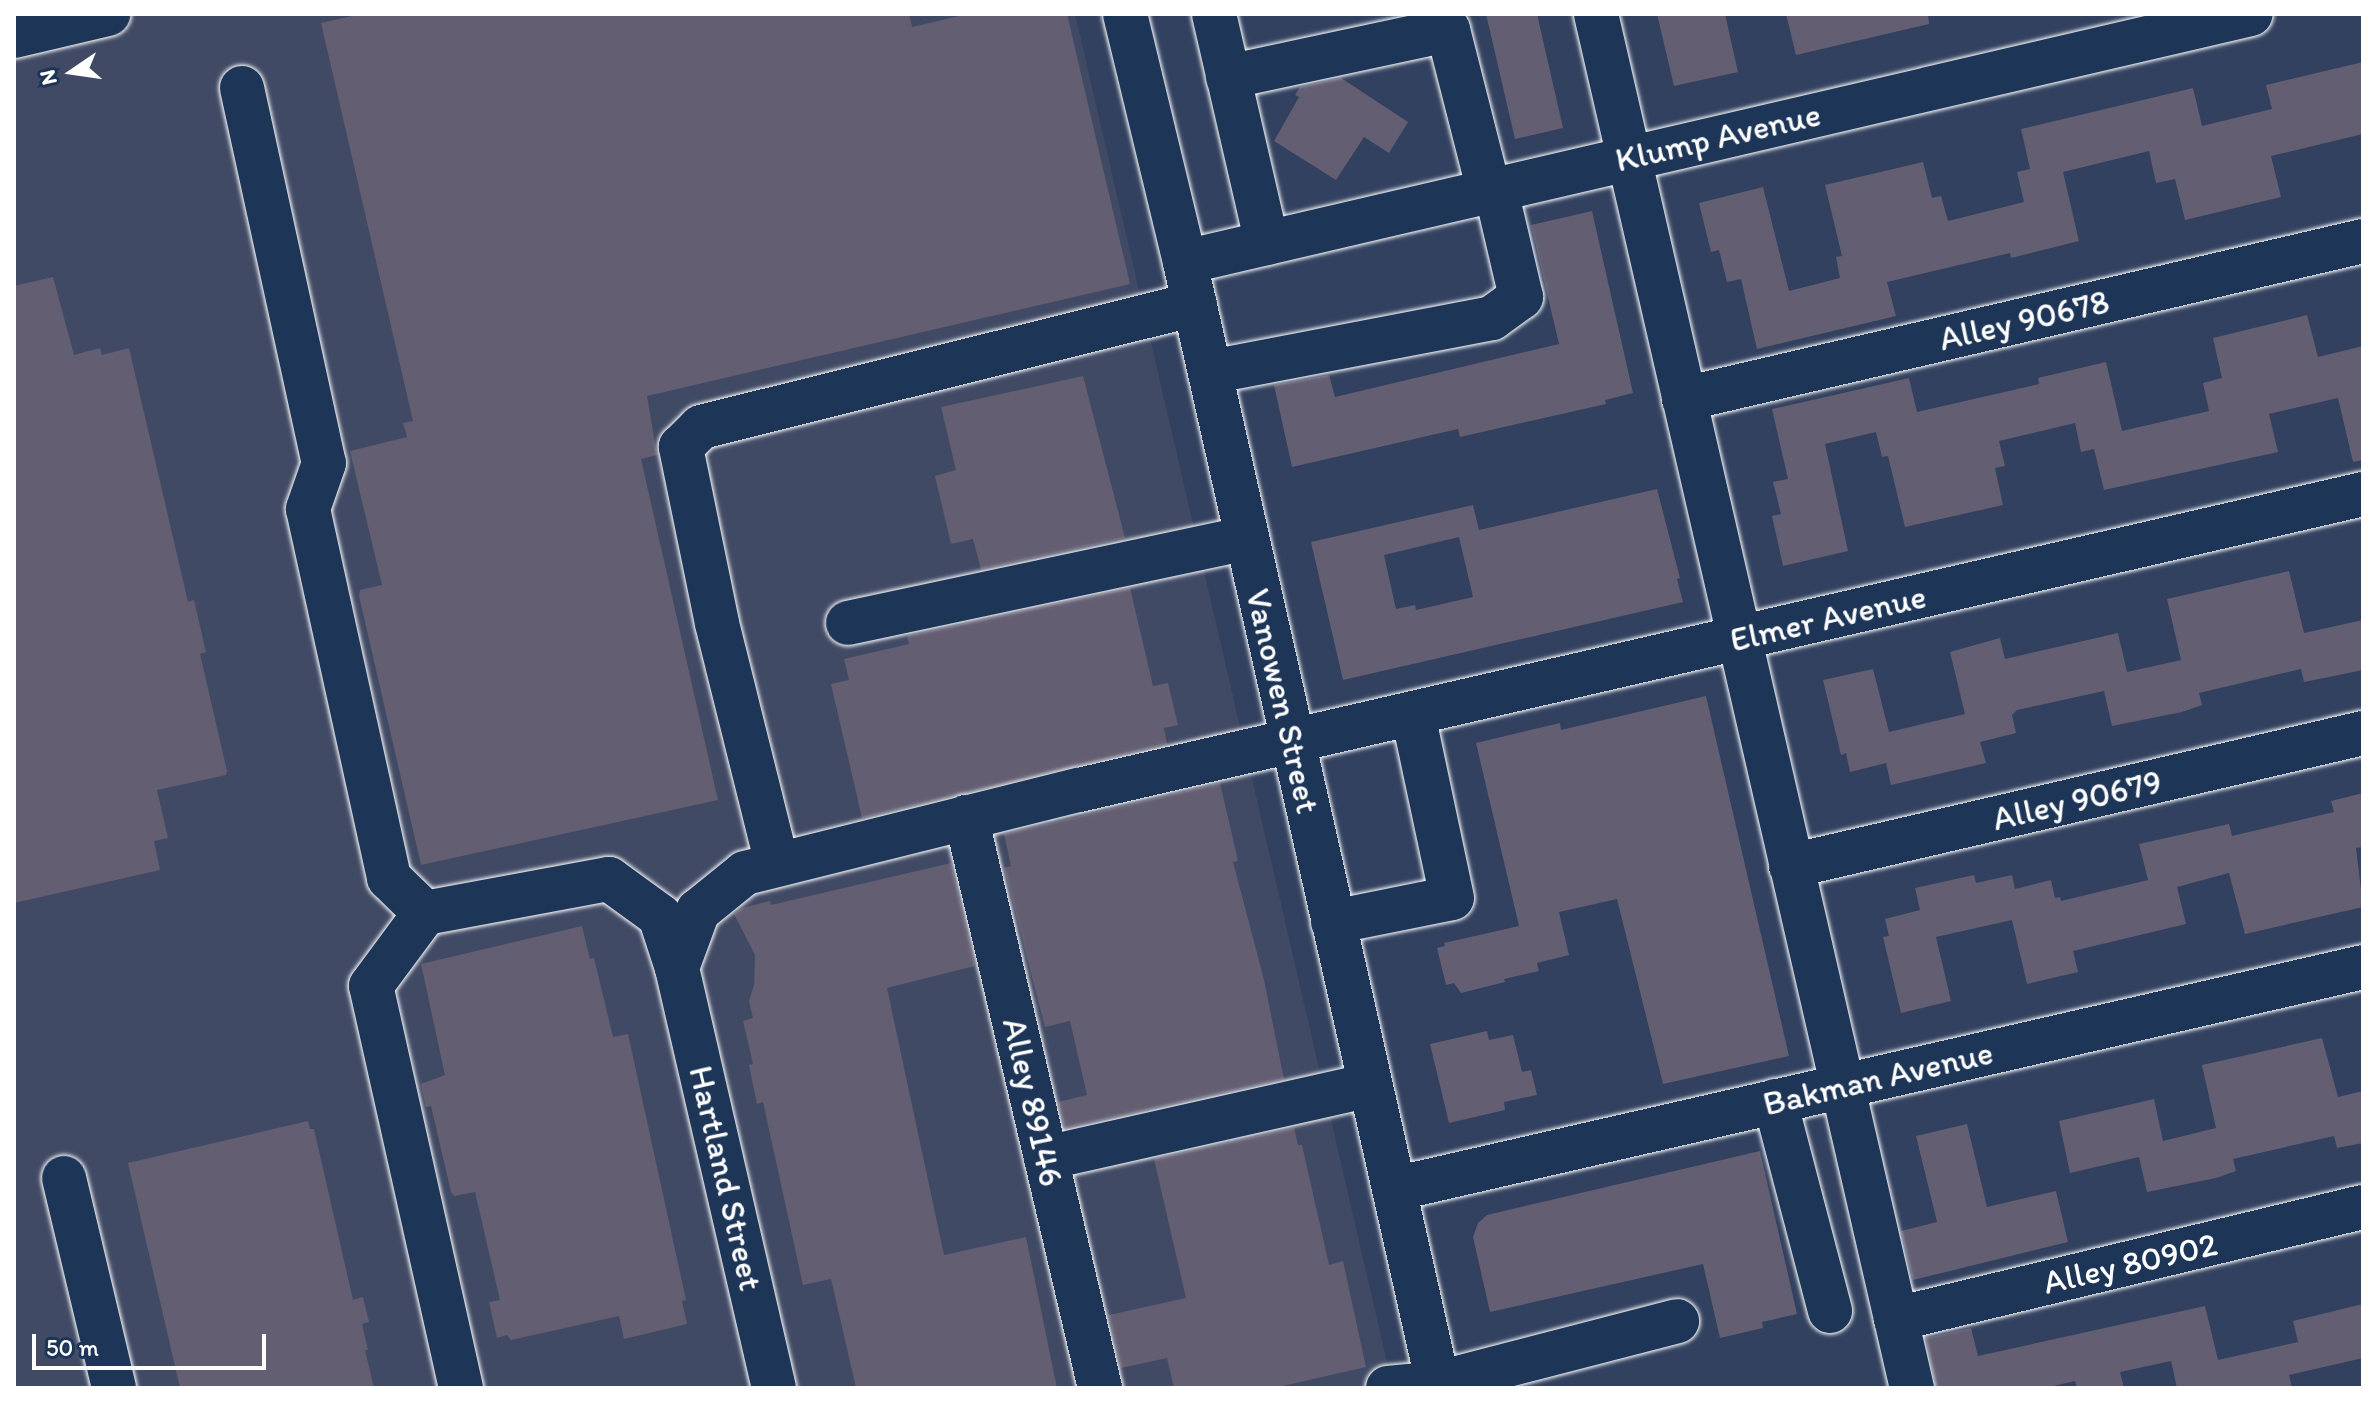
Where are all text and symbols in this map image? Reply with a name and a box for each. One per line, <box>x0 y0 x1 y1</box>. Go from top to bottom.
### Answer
north arrow <box>32 32 112 112</box>
text: N <box>33 67 63 88</box>
street label: Klump Avenue <box>1611 94 1825 180</box>
street label: Alley 90678 <box>1935 281 2113 359</box>
street label: Elmer Avenue <box>1726 576 1930 660</box>
street label: Vanowen Street <box>1237 585 1329 817</box>
street label: Alley 90679 <box>1988 761 2166 839</box>
street label: Alley 89146 <box>994 1014 1072 1190</box>
street label: Bakman Avenue <box>1759 1032 1997 1124</box>
street label: Hartland Street <box>680 1062 772 1294</box>
street label: Alley 80902 <box>2039 1223 2221 1303</box>
scale bar <box>36 1318 270 1368</box>
text: 50 m <box>46 1333 99 1362</box>

